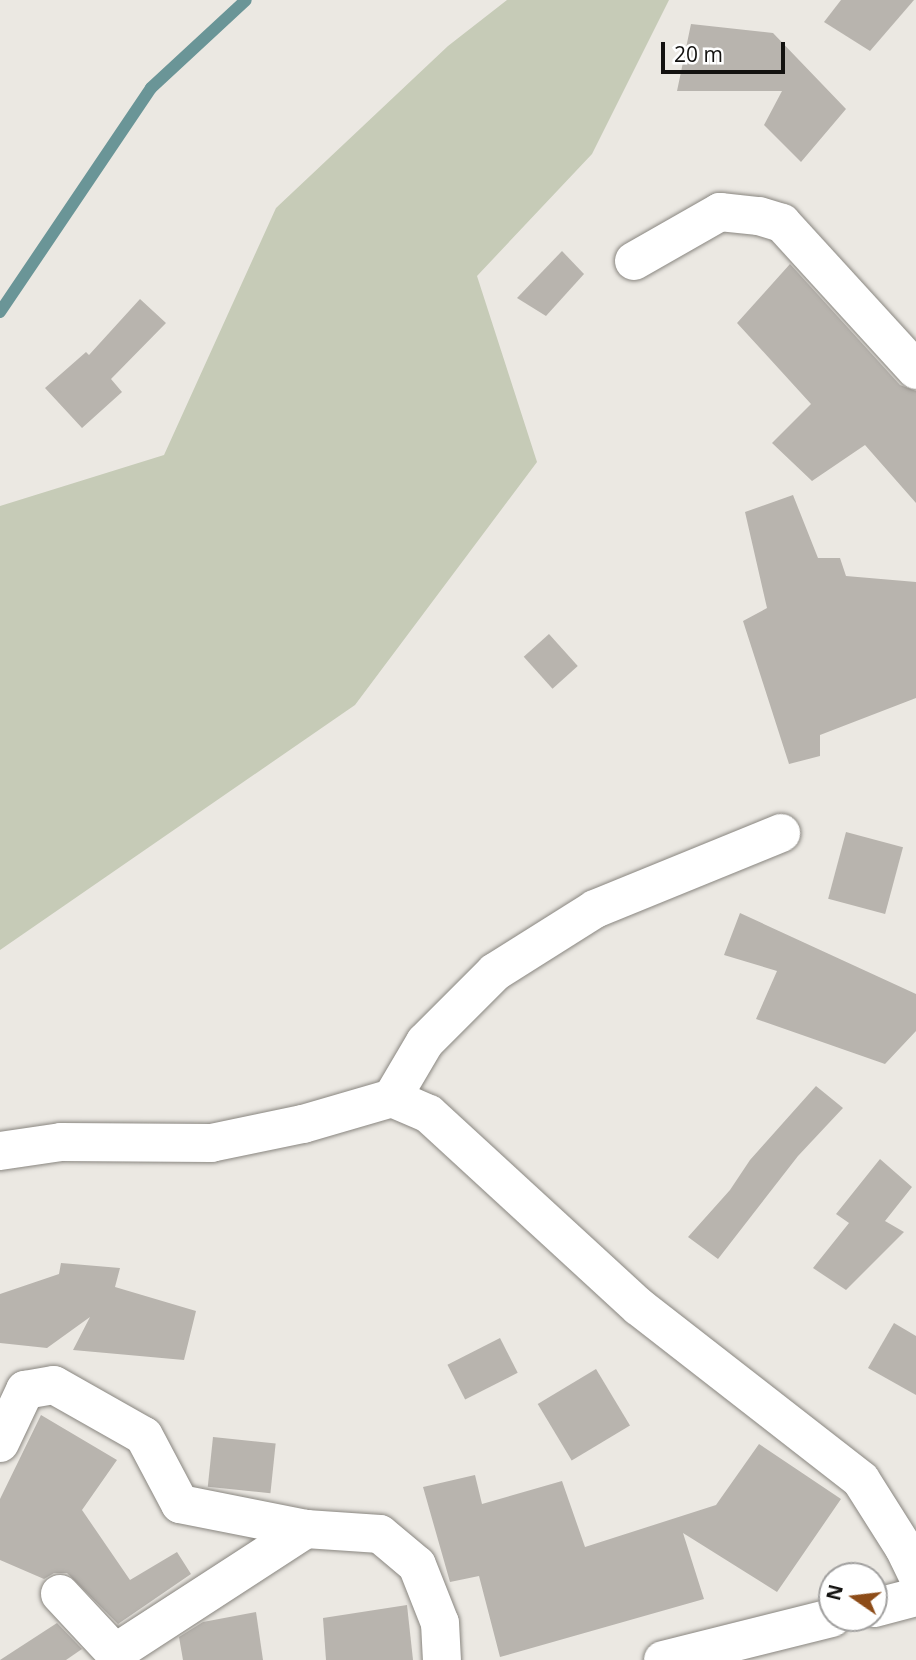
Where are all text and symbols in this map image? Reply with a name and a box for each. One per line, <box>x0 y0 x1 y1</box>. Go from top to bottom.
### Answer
scale bar <box>664 28 788 72</box>
text: 20 m <box>674 40 723 68</box>
north arrow <box>818 1562 888 1632</box>
text: N <box>820 1582 849 1603</box>

